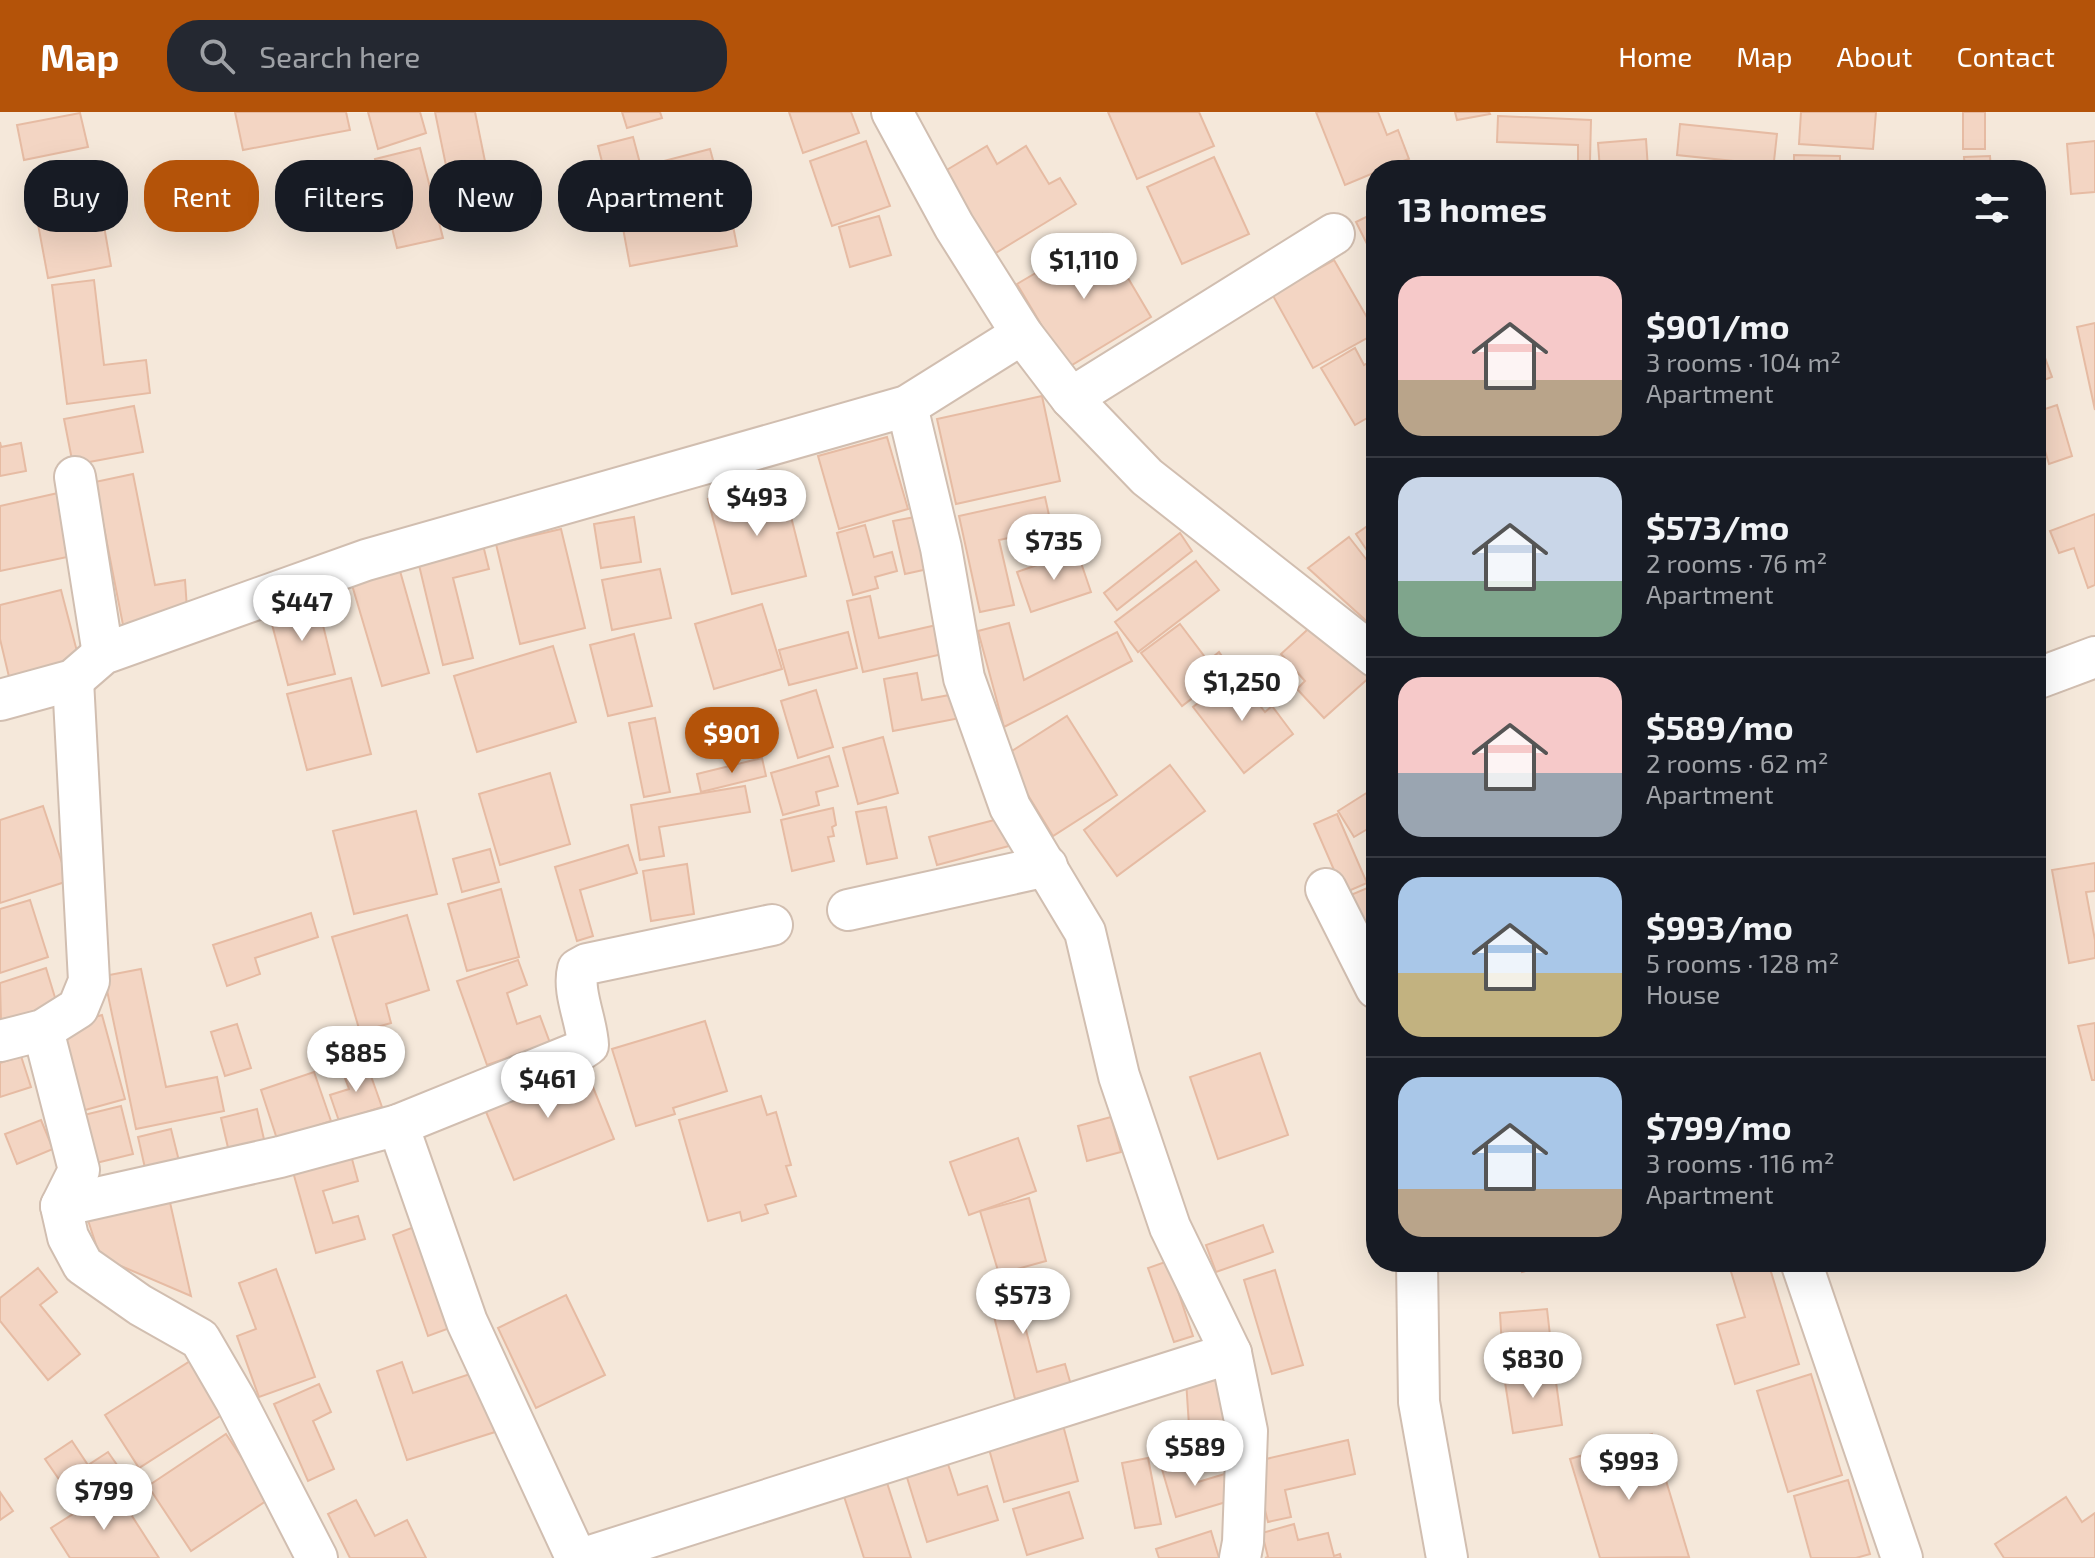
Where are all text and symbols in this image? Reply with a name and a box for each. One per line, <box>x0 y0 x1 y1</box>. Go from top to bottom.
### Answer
search box <box>167 20 727 92</box>
text: Map <box>40 33 119 79</box>
icon: search <box>195 34 239 78</box>
text: Search here <box>259 38 420 74</box>
text: Home <box>1618 39 1692 73</box>
text: Map <box>1736 39 1793 73</box>
text: About <box>1837 39 1912 73</box>
text: Contact <box>1956 39 2055 73</box>
chip: Buy <box>24 160 128 232</box>
chip: Rent <box>144 160 259 232</box>
chip: Filters <box>275 160 413 232</box>
chip: New <box>429 160 542 232</box>
chip: Apartment <box>558 160 752 232</box>
icon: filters <box>1970 186 2014 230</box>
text: 13 homes <box>1398 188 1547 229</box>
pin: $1,110 <box>1019 233 1149 301</box>
text: $1,110 <box>1049 243 1119 274</box>
text: $901/mo <box>1646 305 1790 346</box>
icon: home <box>1462 308 1558 404</box>
text: 3 rooms · 104 m² <box>1646 346 1841 377</box>
text: Apartment <box>1646 377 1774 408</box>
pin: $493 <box>710 470 804 538</box>
text: $493 <box>726 480 788 511</box>
text: $573/mo <box>1646 506 1789 547</box>
icon: home <box>1462 509 1558 605</box>
pin: $735 <box>1007 514 1101 582</box>
text: $735 <box>1025 524 1083 555</box>
text: 2 rooms · 76 m² <box>1646 547 1827 578</box>
pin: $447 <box>255 575 349 643</box>
text: Apartment <box>1646 578 1774 609</box>
text: $447 <box>271 585 333 616</box>
pin: $1,250 <box>1177 655 1307 723</box>
text: $1,250 <box>1203 665 1281 696</box>
text: $589/mo <box>1646 706 1793 747</box>
pin: $901 <box>685 707 779 775</box>
icon: home <box>1462 709 1558 805</box>
text: $901 <box>703 717 761 748</box>
text: 2 rooms · 62 m² <box>1646 747 1829 778</box>
text: Apartment <box>1646 778 1774 809</box>
text: $993/mo <box>1646 906 1793 947</box>
icon: home <box>1462 909 1558 1005</box>
text: 5 rooms · 128 m² <box>1646 947 1839 978</box>
text: House <box>1646 978 1720 1009</box>
pin: $885 <box>309 1026 403 1094</box>
text: $885 <box>325 1036 387 1067</box>
pin: $461 <box>501 1052 595 1120</box>
text: $461 <box>519 1062 577 1093</box>
text: $799/mo <box>1646 1106 1792 1147</box>
icon: home <box>1462 1109 1558 1205</box>
text: 3 rooms · 116 m² <box>1646 1147 1835 1178</box>
text: Apartment <box>1646 1178 1774 1209</box>
pin: $573 <box>976 1268 1070 1336</box>
text: $573 <box>994 1278 1052 1309</box>
pin: $830 <box>1486 1332 1580 1400</box>
text: $830 <box>1502 1342 1564 1373</box>
pin: $589 <box>1148 1420 1242 1488</box>
text: $589 <box>1165 1430 1225 1461</box>
pin: $993 <box>1582 1434 1676 1502</box>
text: $993 <box>1599 1444 1659 1475</box>
pin: $799 <box>57 1464 151 1532</box>
text: $799 <box>74 1474 134 1505</box>

